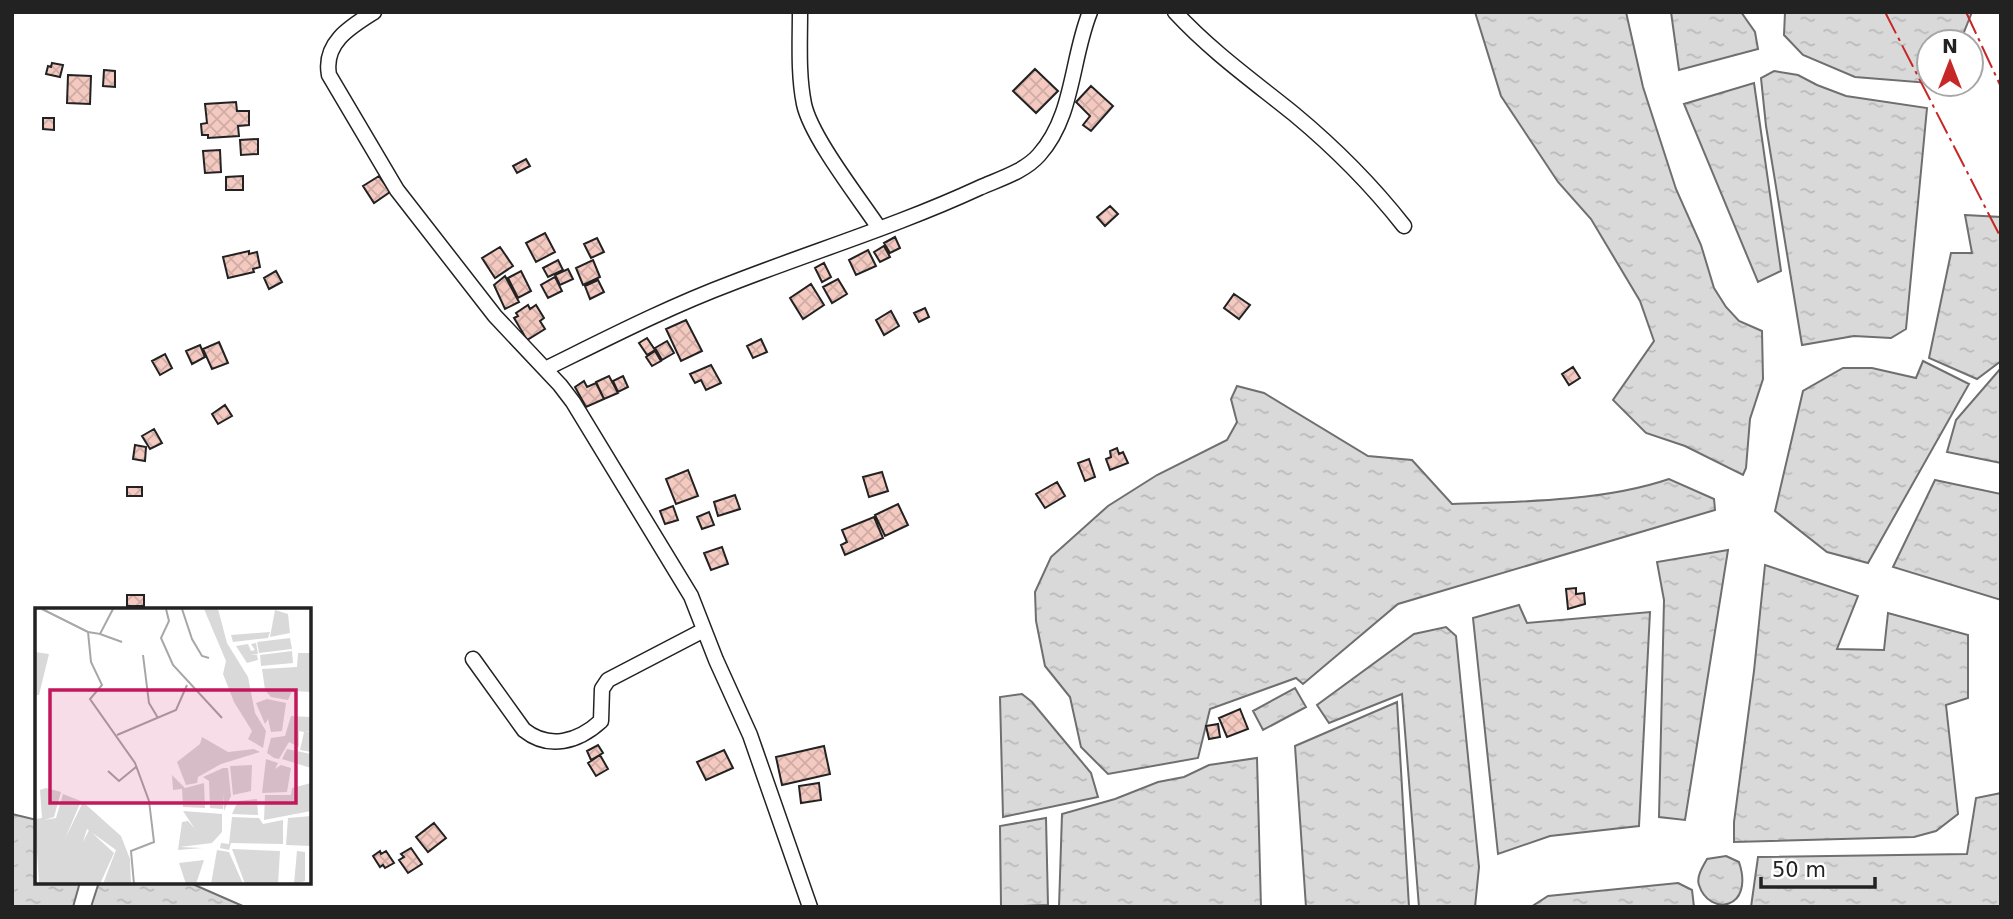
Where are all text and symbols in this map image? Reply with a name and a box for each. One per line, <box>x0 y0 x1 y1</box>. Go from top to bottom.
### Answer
north arrow <box>1915 28 1985 98</box>
text: N <box>1942 35 1958 57</box>
inset map <box>35 608 312 884</box>
scale bar <box>1761 846 1875 890</box>
text: 50 m <box>1772 858 1826 882</box>

